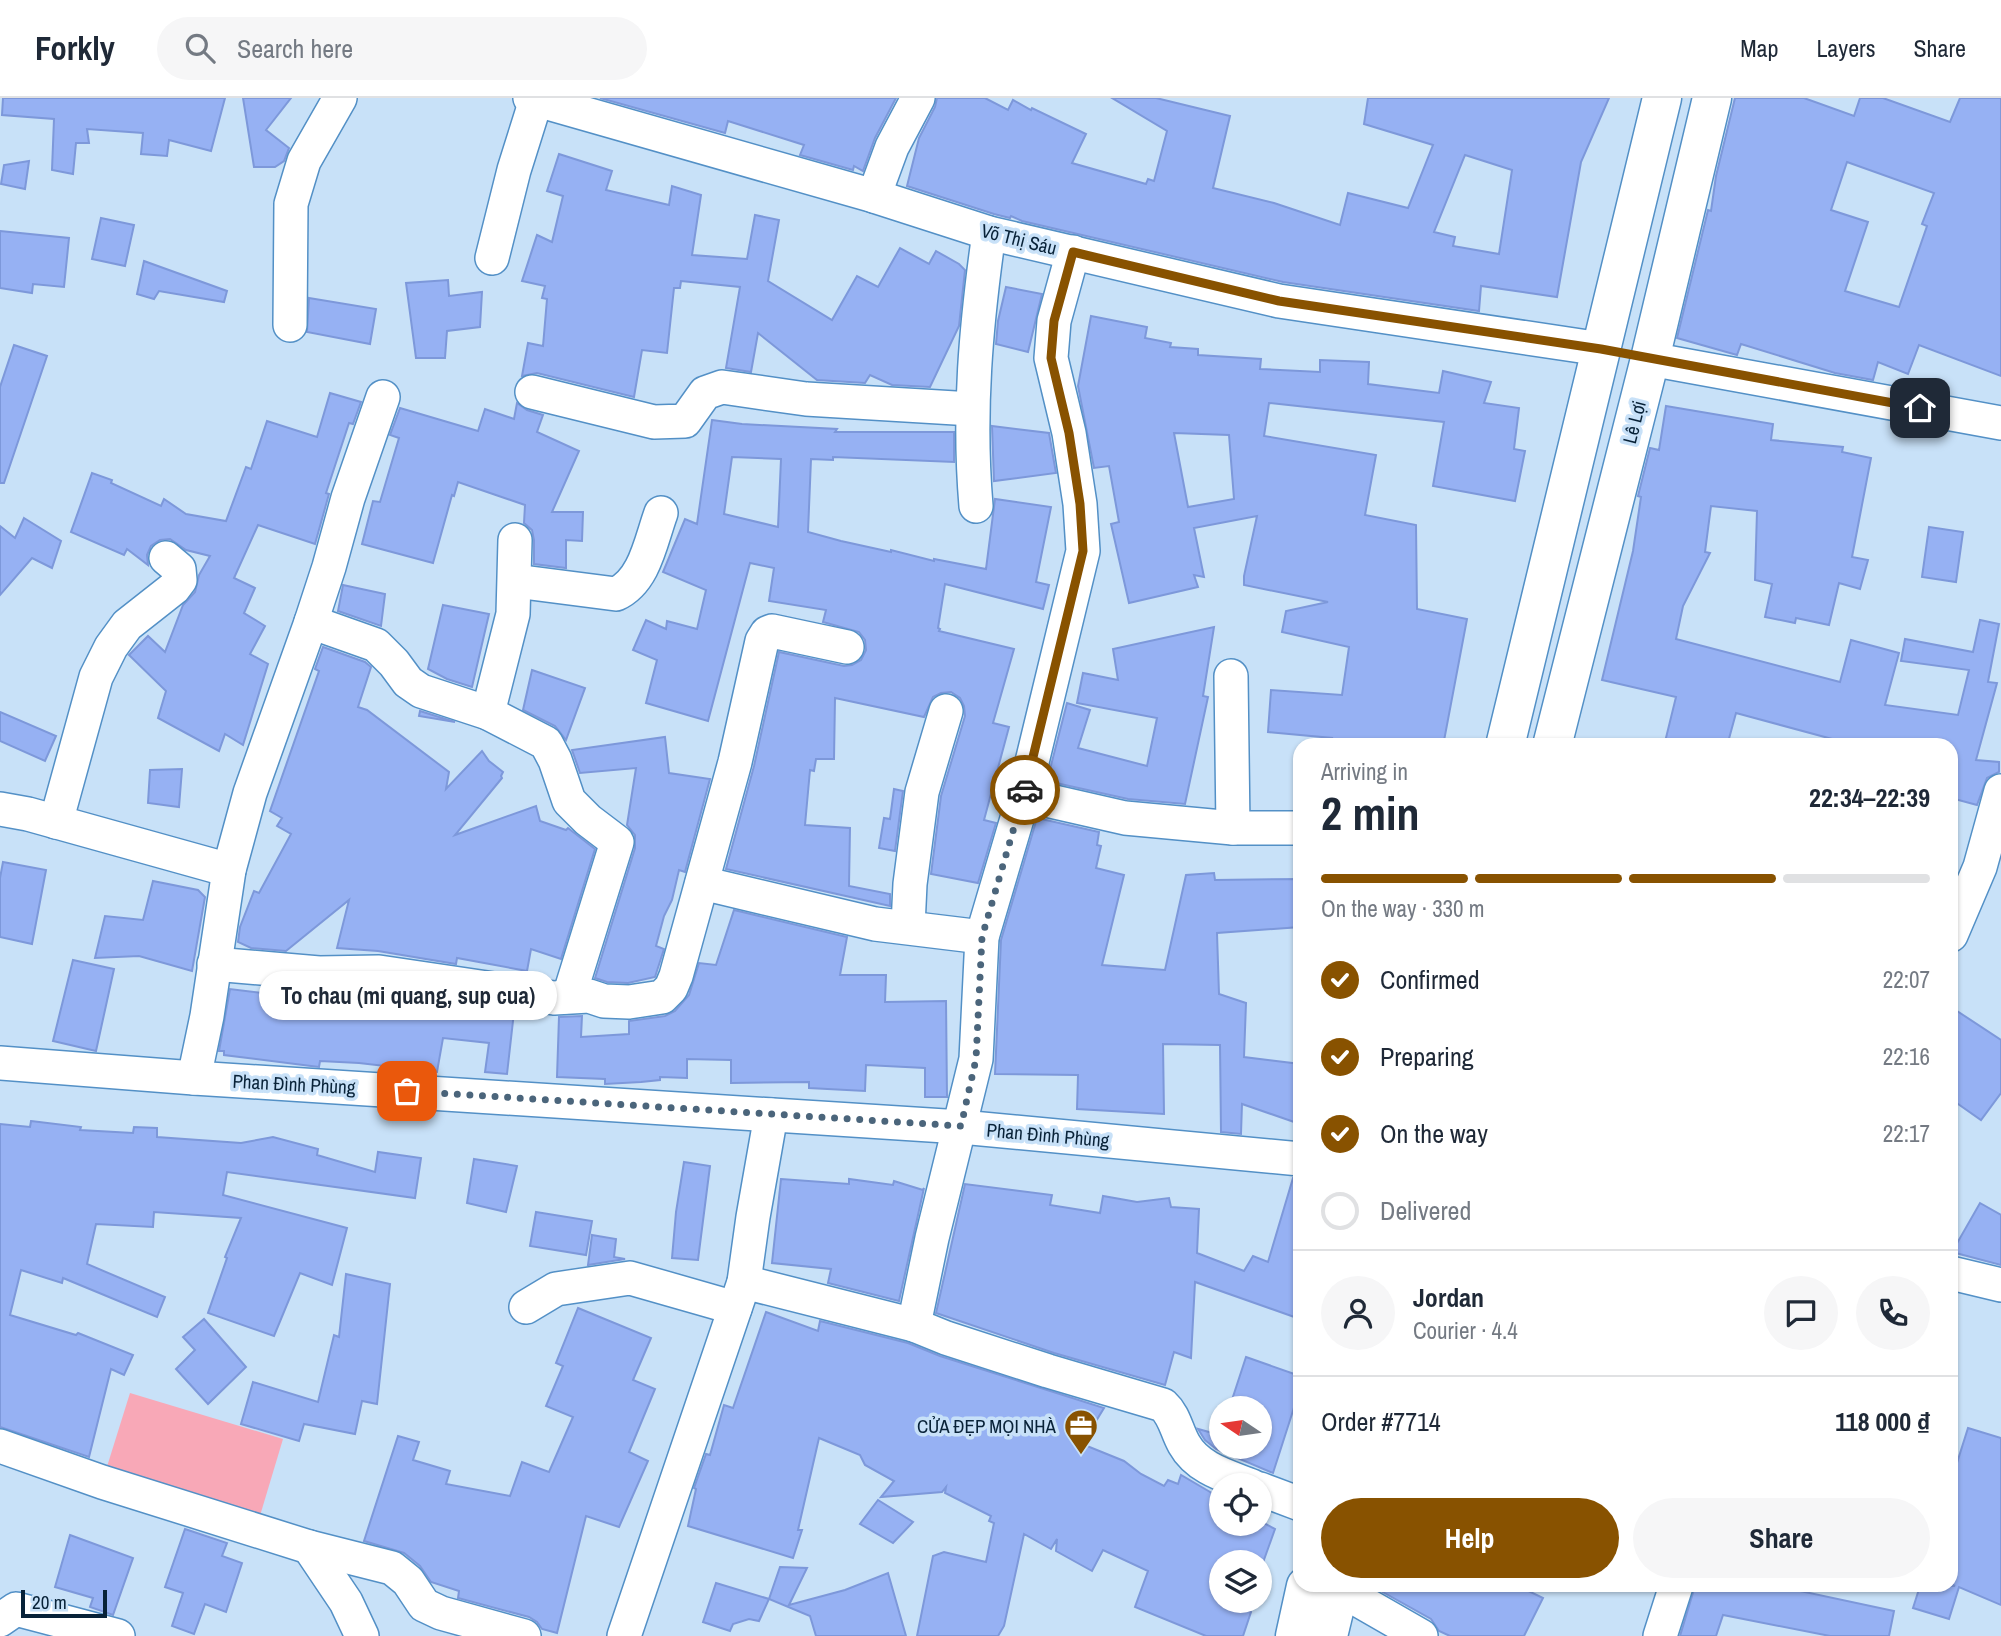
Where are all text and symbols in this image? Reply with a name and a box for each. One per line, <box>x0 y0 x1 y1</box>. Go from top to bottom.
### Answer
search box <box>157 17 647 80</box>
text: Forkly <box>35 26 115 70</box>
icon: search <box>181 29 219 67</box>
text: Search here <box>237 31 353 66</box>
text: Map <box>1740 32 1778 64</box>
text: Layers <box>1816 32 1875 64</box>
text: Share <box>1913 32 1966 64</box>
street label: Võ Thị Sáu <box>979 217 1059 261</box>
pin <box>1890 378 1950 438</box>
icon: home <box>1901 389 1939 427</box>
street label: Lê Lợi <box>1616 398 1652 446</box>
courier <box>990 755 1060 825</box>
text: Arriving in <box>1321 756 1408 787</box>
icon: car <box>1006 771 1044 809</box>
text: 22:34–22:39 <box>1809 780 1930 815</box>
text: 2 min <box>1321 782 1420 844</box>
text: On the way · 330 m <box>1321 893 1485 924</box>
icon: check <box>1321 961 1359 999</box>
text: Confirmed <box>1380 962 1480 997</box>
text: 22:07 <box>1883 964 1930 995</box>
callout: To chau (mi quang, sup cua) <box>258 972 556 1021</box>
text: To chau (mi quang, sup cua) <box>281 980 535 1011</box>
icon: check <box>1321 1038 1359 1076</box>
text: Preparing <box>1380 1039 1474 1074</box>
text: 22:16 <box>1883 1041 1930 1072</box>
pin <box>377 1061 437 1121</box>
street label: Phan Đình Phùng <box>232 1068 356 1100</box>
icon: bag <box>388 1072 426 1110</box>
icon: check <box>1321 1115 1359 1153</box>
text: On the way <box>1380 1116 1488 1151</box>
street label: Phan Đình Phùng <box>986 1117 1111 1153</box>
text: 22:17 <box>1883 1118 1930 1149</box>
text: Delivered <box>1380 1193 1471 1228</box>
button: person <box>1321 1276 1395 1350</box>
button: chat <box>1764 1276 1838 1350</box>
button: phone <box>1856 1276 1930 1350</box>
text: Jordan <box>1413 1280 1484 1315</box>
text: Courier · 4.4 <box>1413 1315 1518 1346</box>
north arrow <box>1209 1396 1272 1460</box>
map controls <box>1209 1396 1272 1613</box>
text: Order #7714 <box>1321 1404 1441 1439</box>
text: 118 000 ₫ <box>1835 1404 1930 1439</box>
office icon: CỬA ĐẸP MỌI NHÀ <box>1062 1407 1100 1456</box>
place label: CỬA ĐẸP MỌI NHÀ <box>917 1413 1057 1439</box>
button: locate <box>1209 1473 1272 1536</box>
button: Help <box>1321 1498 1619 1578</box>
button: Share <box>1633 1498 1930 1578</box>
button: layers <box>1209 1550 1272 1613</box>
scale bar <box>21 1587 107 1619</box>
text: 20 m <box>32 1589 67 1615</box>

